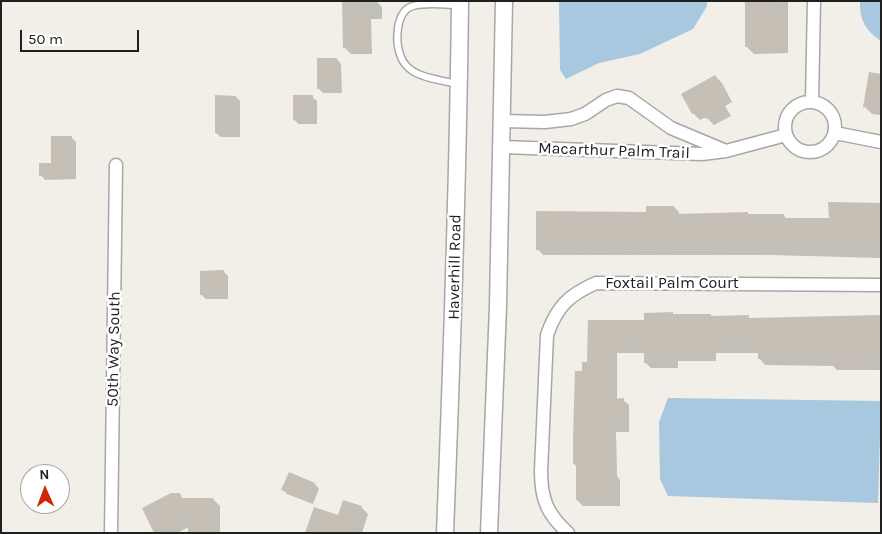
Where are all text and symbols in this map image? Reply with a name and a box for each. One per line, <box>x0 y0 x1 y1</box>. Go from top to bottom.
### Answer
scale bar <box>22 20 141 52</box>
text: 50 m <box>28 30 63 48</box>
street label: Macarthur Palm Trail <box>538 139 690 163</box>
street label: Haverhill Road <box>444 214 466 320</box>
street label: Foxtail Palm Court <box>605 273 739 293</box>
street label: 50th Way South <box>103 291 125 407</box>
north arrow <box>20 464 70 514</box>
text: N <box>39 466 50 483</box>

